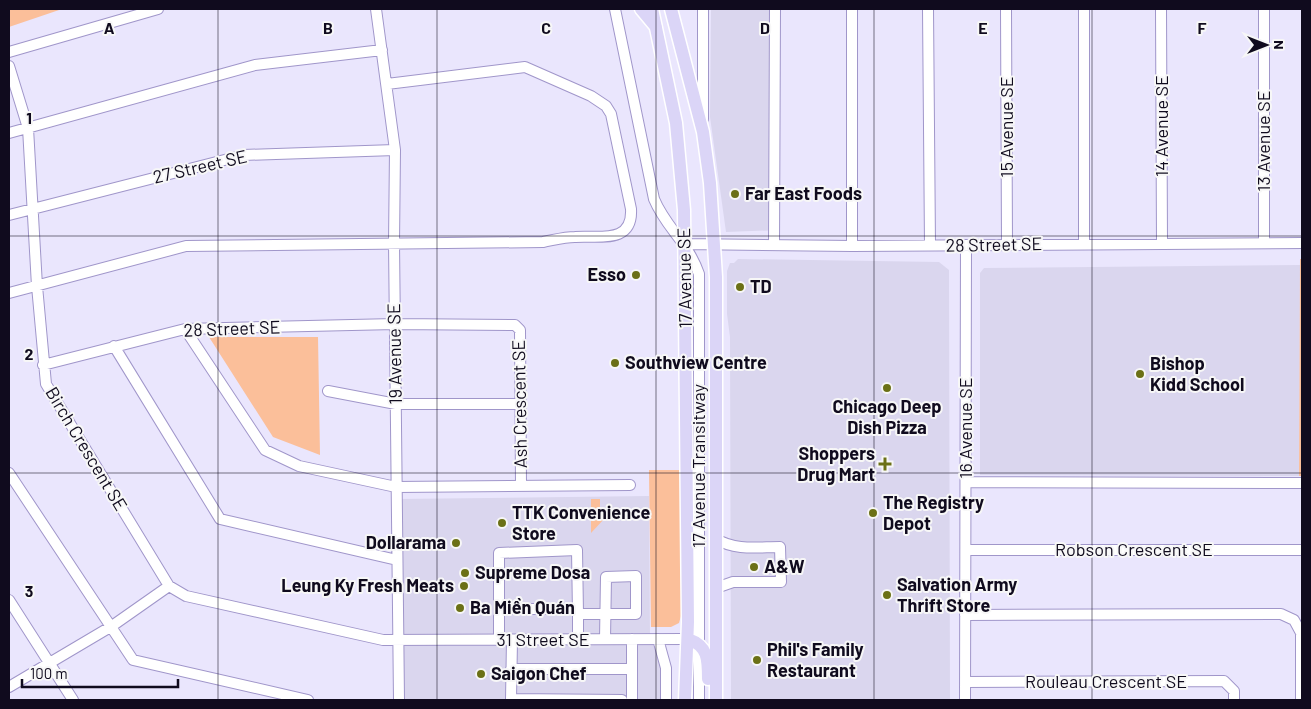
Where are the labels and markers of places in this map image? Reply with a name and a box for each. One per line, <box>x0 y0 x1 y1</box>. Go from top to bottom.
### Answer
place label: Far East Foods <box>745 182 862 204</box>
marker: Far East Foods <box>729 188 741 200</box>
place label: Esso <box>588 263 626 285</box>
marker: Esso <box>630 269 642 281</box>
place label: TD <box>750 275 772 297</box>
marker: TD <box>734 281 746 293</box>
place label: Southview Centre <box>625 351 767 373</box>
place label: Bishop Kidd School <box>1150 352 1244 395</box>
marker: Southview Centre <box>609 357 621 369</box>
marker: Bishop Kidd School <box>1134 368 1146 380</box>
marker: Chicago Deep Dish Pizza <box>881 382 893 394</box>
place label: Chicago Deep Dish Pizza <box>832 395 942 438</box>
place label: Shoppers Drug Mart <box>797 442 875 485</box>
marker: Shoppers Drug Mart <box>879 458 891 470</box>
place label: The Registry Depot <box>883 491 984 534</box>
place label: TTK Convenience Store <box>512 501 651 544</box>
marker: The Registry Depot <box>867 507 879 519</box>
marker: TTK Convenience Store <box>496 517 508 529</box>
place label: Dollarama <box>366 531 446 553</box>
marker: Dollarama <box>450 537 462 549</box>
place label: A&W <box>764 555 805 577</box>
place label: Supreme Dosa <box>475 561 590 583</box>
marker: A&W <box>748 561 760 573</box>
marker: Supreme Dosa <box>459 567 471 579</box>
place label: Salvation Army Thrift Store <box>897 573 1017 616</box>
place label: Leung Ky Fresh Meats <box>281 574 454 596</box>
marker: Leung Ky Fresh Meats <box>458 580 470 592</box>
marker: Salvation Army Thrift Store <box>881 589 893 601</box>
place label: Ba Miền Quán <box>470 596 575 618</box>
marker: Ba Miền Quán <box>454 602 466 614</box>
place label: Phil's Family Restaurant <box>767 638 864 681</box>
marker: Phil's Family Restaurant <box>751 654 763 666</box>
place label: Saigon Chef <box>491 662 587 684</box>
marker: Saigon Chef <box>475 668 487 680</box>

